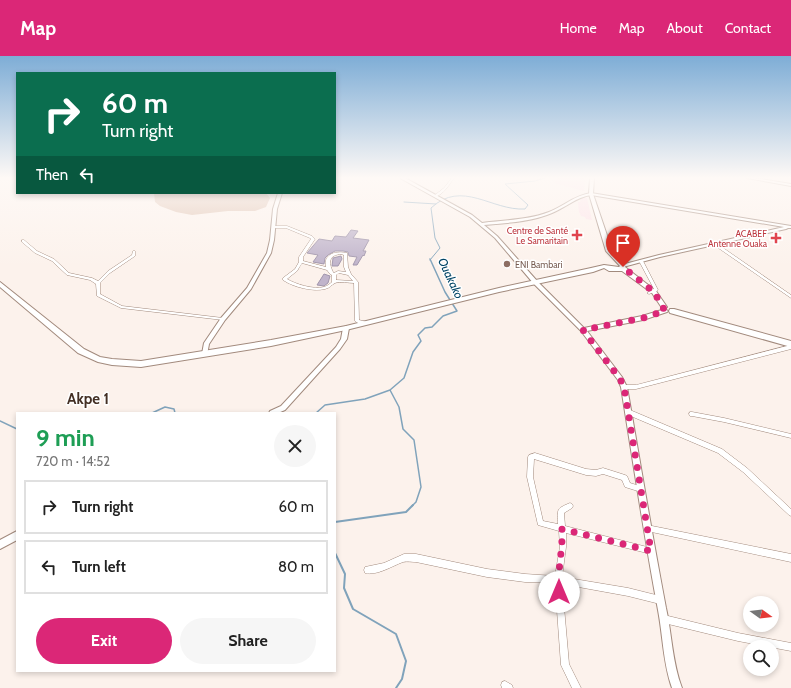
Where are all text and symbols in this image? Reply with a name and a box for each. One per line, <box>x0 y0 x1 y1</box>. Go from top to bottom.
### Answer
text: Map <box>20 17 56 40</box>
text: Home <box>560 19 597 37</box>
text: Map <box>619 19 644 37</box>
text: About <box>666 19 703 37</box>
text: Contact <box>725 19 771 37</box>
text: 60 m <box>102 86 168 120</box>
icon: right <box>36 88 88 140</box>
text: Turn right <box>102 120 173 142</box>
icon: left <box>76 164 98 186</box>
text: Then <box>36 166 68 184</box>
place label: Centre de Santé Le Samaritain <box>507 225 568 246</box>
pin <box>606 226 640 267</box>
place label: ACABEF Antenne Ouaka <box>708 228 768 249</box>
marker: Centre de Santé Le Samaritain <box>571 229 583 241</box>
icon: arrive <box>612 232 634 254</box>
marker: ACABEF Antenne Ouaka <box>770 232 782 244</box>
water label: Ouakako <box>435 255 467 301</box>
marker: ENI Bambari <box>502 259 512 269</box>
place label: ENI Bambari <box>515 259 562 270</box>
district label: Akpe 1 <box>67 390 109 408</box>
text: 9 min <box>36 423 95 452</box>
button: close <box>274 425 316 467</box>
text: 720 m · 14:52 <box>36 453 110 469</box>
icon: right <box>38 496 60 518</box>
text: Turn right <box>72 498 133 516</box>
text: 60 m <box>278 498 314 516</box>
icon: left <box>38 556 60 578</box>
text: Turn left <box>72 558 126 576</box>
text: 80 m <box>278 558 314 576</box>
position arrow <box>538 571 580 613</box>
north arrow <box>743 596 779 632</box>
map controls <box>743 596 779 676</box>
button: Exit <box>36 618 172 664</box>
button: Share <box>180 618 316 664</box>
button: search <box>743 640 779 676</box>

